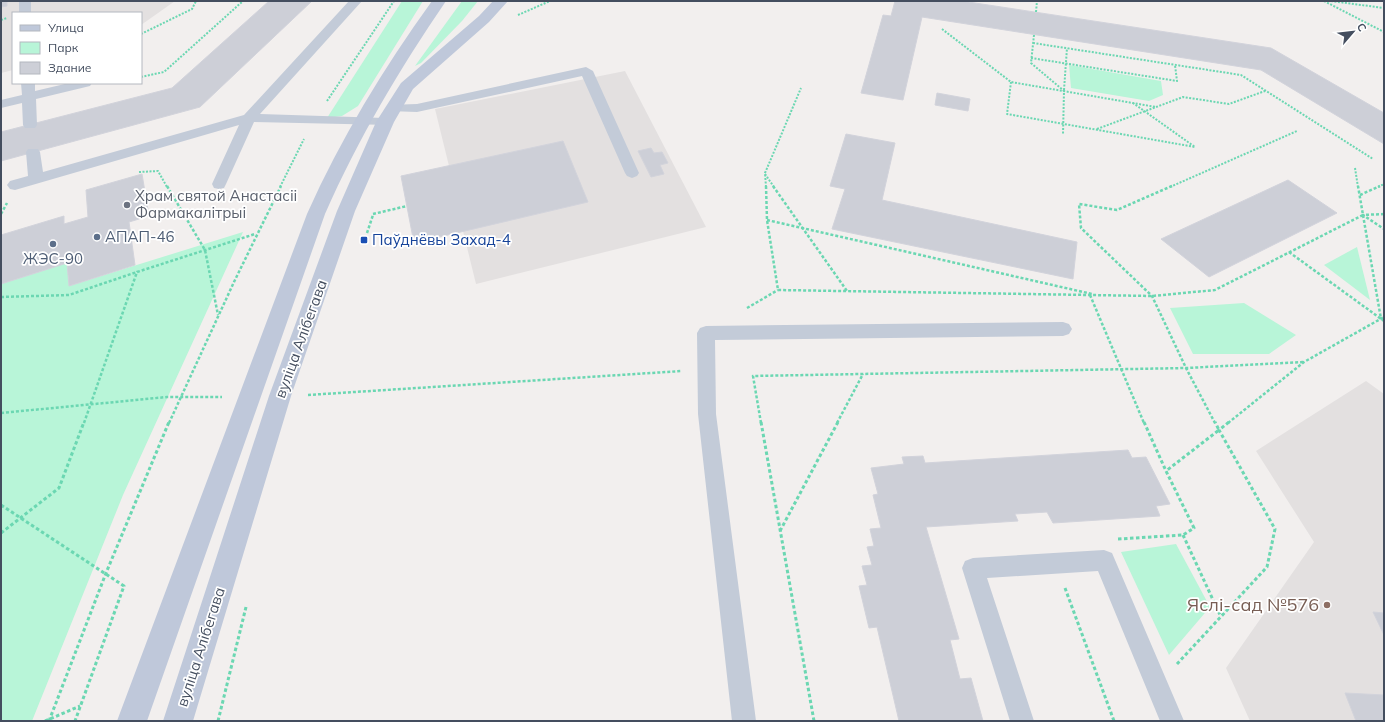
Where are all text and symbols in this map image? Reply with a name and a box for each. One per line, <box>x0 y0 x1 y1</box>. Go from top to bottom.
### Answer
legend <box>12 12 142 84</box>
north arrow <box>1333 12 1373 52</box>
text: Улица <box>47 20 84 35</box>
text: С <box>1354 21 1370 34</box>
text: Парк <box>48 40 79 55</box>
text: Здание <box>48 60 92 75</box>
place label: Храм святой Анастасіі Фармакалітрыі <box>135 186 297 222</box>
marker: Храм святой Анастасіі Фармакалітрыі <box>122 200 132 210</box>
place label: АПАП-46 <box>105 227 174 246</box>
place label: Паўднёвы Захад-4 <box>372 230 511 249</box>
marker: АПАП-46 <box>92 232 102 242</box>
marker: Паўднёвы Захад-4 <box>359 235 369 245</box>
marker: ЖЭС-90 <box>48 239 58 249</box>
place label: ЖЭС-90 <box>23 249 83 268</box>
street label: вуліца Алібегава <box>270 277 331 401</box>
street label: вуліца Алібегава <box>172 585 229 709</box>
place label: Яслі-сад №576 <box>1187 593 1319 616</box>
marker: Яслі-сад №576 <box>1322 600 1332 610</box>

